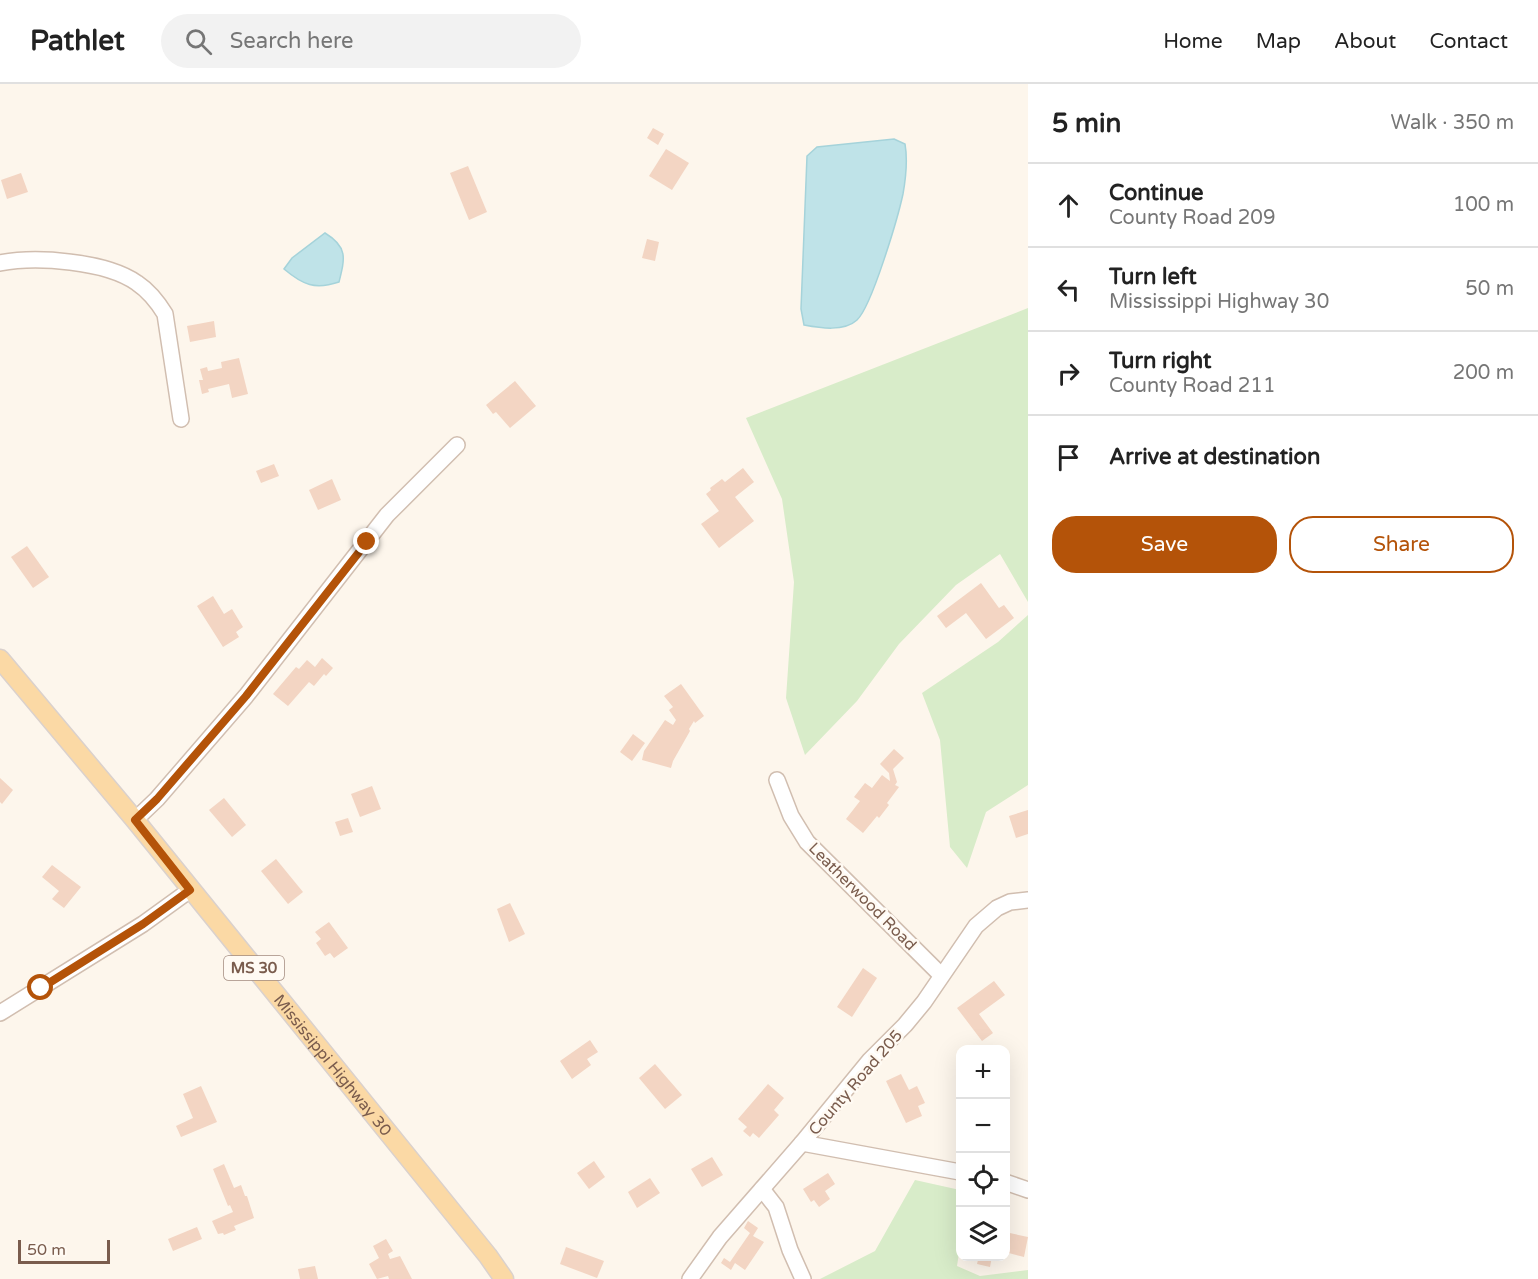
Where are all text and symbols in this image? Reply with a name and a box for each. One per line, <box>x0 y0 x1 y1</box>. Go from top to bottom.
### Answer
search box <box>161 14 581 68</box>
text: Pathlet <box>30 24 125 58</box>
icon: search <box>182 25 215 58</box>
text: Search here <box>230 28 353 54</box>
text: Home <box>1163 29 1223 54</box>
text: Map <box>1256 29 1301 54</box>
text: About <box>1334 29 1396 54</box>
text: Contact <box>1429 29 1508 54</box>
text: 5 min <box>1052 108 1121 139</box>
text: Walk · 350 m <box>1391 111 1514 135</box>
text: Continue <box>1109 180 1204 206</box>
icon: ahead <box>1052 189 1085 222</box>
text: 100 m <box>1453 193 1514 217</box>
text: County Road 209 <box>1109 206 1275 230</box>
text: Turn left <box>1109 264 1197 290</box>
icon: left <box>1052 273 1085 306</box>
text: 50 m <box>1465 277 1514 301</box>
text: Mississippi Highway 30 <box>1109 290 1329 314</box>
text: Turn right <box>1109 348 1211 374</box>
icon: right <box>1052 357 1085 390</box>
text: 200 m <box>1453 361 1514 385</box>
text: County Road 211 <box>1109 374 1275 398</box>
icon: arrive <box>1052 441 1085 474</box>
text: Arrive at destination <box>1109 444 1320 470</box>
button: Save <box>1052 516 1277 573</box>
button: Share <box>1289 516 1514 573</box>
route end <box>353 528 379 554</box>
street label: Leatherwood Road <box>804 839 920 955</box>
road number: MS 30 <box>224 956 284 980</box>
route start <box>27 974 53 1000</box>
street label: Mississippi Highway 30 <box>269 991 396 1140</box>
street label: County Road 205 <box>805 1026 907 1139</box>
map controls <box>956 1045 1010 1261</box>
button: + <box>956 1045 1010 1099</box>
button: − <box>956 1099 1010 1153</box>
button: locate <box>956 1153 1010 1207</box>
button: layers <box>956 1207 1010 1261</box>
scale bar <box>18 1237 110 1264</box>
text: 50 m <box>27 1240 66 1260</box>

